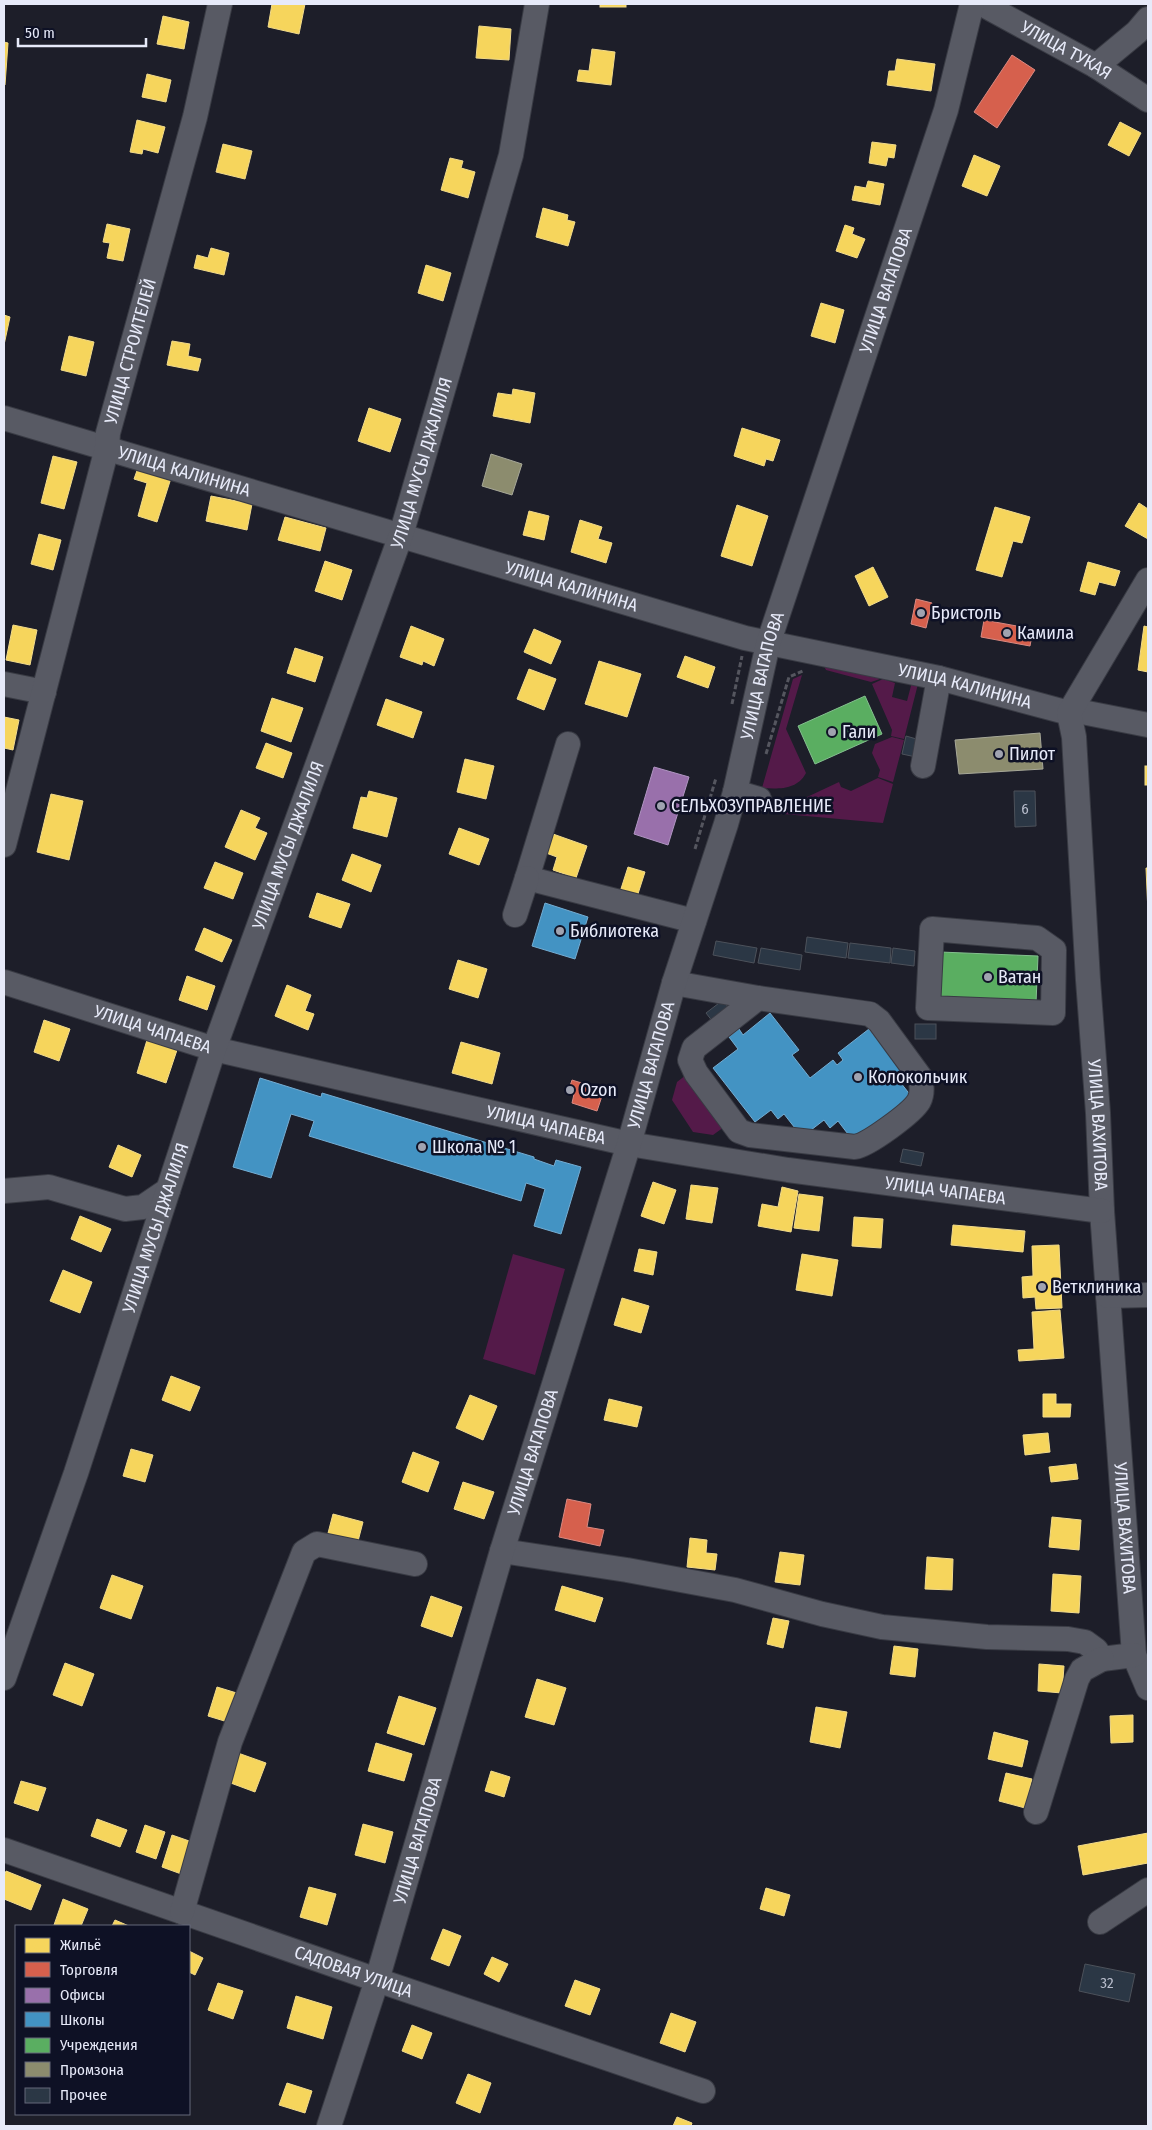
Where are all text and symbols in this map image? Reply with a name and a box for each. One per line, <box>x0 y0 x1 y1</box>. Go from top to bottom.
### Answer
scale bar <box>18 15 145 47</box>
street label: УЛИЦА ТУКАЯ <box>1016 16 1116 84</box>
text: 50 m <box>25 24 55 42</box>
street label: УЛИЦА ВАГАПОВА <box>854 224 917 357</box>
street label: УЛИЦА СТРОИТЕЛЕЙ <box>100 276 161 428</box>
street label: УЛИЦА МУСЫ ДЖАЛИЛЯ <box>386 375 457 553</box>
street label: УЛИЦА КАЛИНИНА <box>114 441 254 502</box>
street label: УЛИЦА КАЛИНИНА <box>502 556 641 617</box>
place label: Бристоль <box>931 602 1001 624</box>
marker: Бристоль <box>915 607 927 619</box>
street label: УЛИЦА ВАГАПОВА <box>736 608 789 743</box>
place label: Камила <box>1017 622 1074 644</box>
marker: Камила <box>1001 627 1013 639</box>
street label: УЛИЦА КАЛИНИНА <box>895 659 1035 714</box>
place label: Гали <box>842 721 876 743</box>
marker: Гали <box>826 726 838 738</box>
place label: Пилот <box>1009 743 1056 765</box>
marker: Пилот <box>993 748 1005 760</box>
street label: УЛИЦА МУСЫ ДЖАЛИЛЯ <box>247 758 329 933</box>
place label: СЕЛЬХОЗУПРАВЛЕНИЕ <box>671 795 832 817</box>
marker: СЕЛЬХОЗУПРАВЛЕНИЕ <box>655 800 667 812</box>
house number: 6 <box>1021 800 1029 818</box>
place label: Библиотека <box>570 920 659 942</box>
marker: Библиотека <box>554 925 566 937</box>
place label: Ватан <box>998 966 1041 988</box>
marker: Ватан <box>982 971 994 983</box>
street label: УЛИЦА ВАГАПОВА <box>623 998 679 1132</box>
street label: УЛИЦА ЧАПАЕВА <box>90 1000 215 1059</box>
street label: УЛИЦА ВАХИТОВА <box>1083 1057 1112 1192</box>
place label: Колокольчик <box>868 1066 968 1088</box>
marker: Колокольчик <box>852 1071 864 1083</box>
place label: Ozon <box>580 1079 617 1101</box>
marker: Ozon <box>564 1084 576 1096</box>
street label: УЛИЦА ЧАПАЕВА <box>483 1100 608 1149</box>
place label: Школа № 1 <box>432 1136 516 1158</box>
street label: УЛИЦА МУСЫ ДЖАЛИЛЯ <box>118 1140 194 1317</box>
marker: Школа № 1 <box>416 1141 428 1153</box>
street label: УЛИЦА ЧАПАЕВА <box>883 1172 1008 1209</box>
place label: Ветклиника <box>1052 1276 1141 1298</box>
marker: Ветклиника <box>1036 1281 1048 1293</box>
street label: УЛИЦА ВАГАПОВА <box>503 1386 563 1519</box>
street label: УЛИЦА ВАХИТОВА <box>1109 1461 1141 1595</box>
street label: УЛИЦА ВАГАПОВА <box>388 1774 447 1907</box>
legend <box>15 1925 190 2115</box>
text: Жильё <box>60 1936 101 1954</box>
street label: САДОВАЯ УЛИЦА <box>291 1941 416 2002</box>
text: Торговля <box>60 1961 118 1979</box>
house number: 32 <box>1100 1974 1114 1992</box>
text: Офисы <box>60 1986 105 2004</box>
text: Школы <box>60 2011 105 2029</box>
text: Учреждения <box>59 2036 138 2054</box>
text: Промзона <box>60 2061 124 2079</box>
text: Прочее <box>60 2086 107 2104</box>

